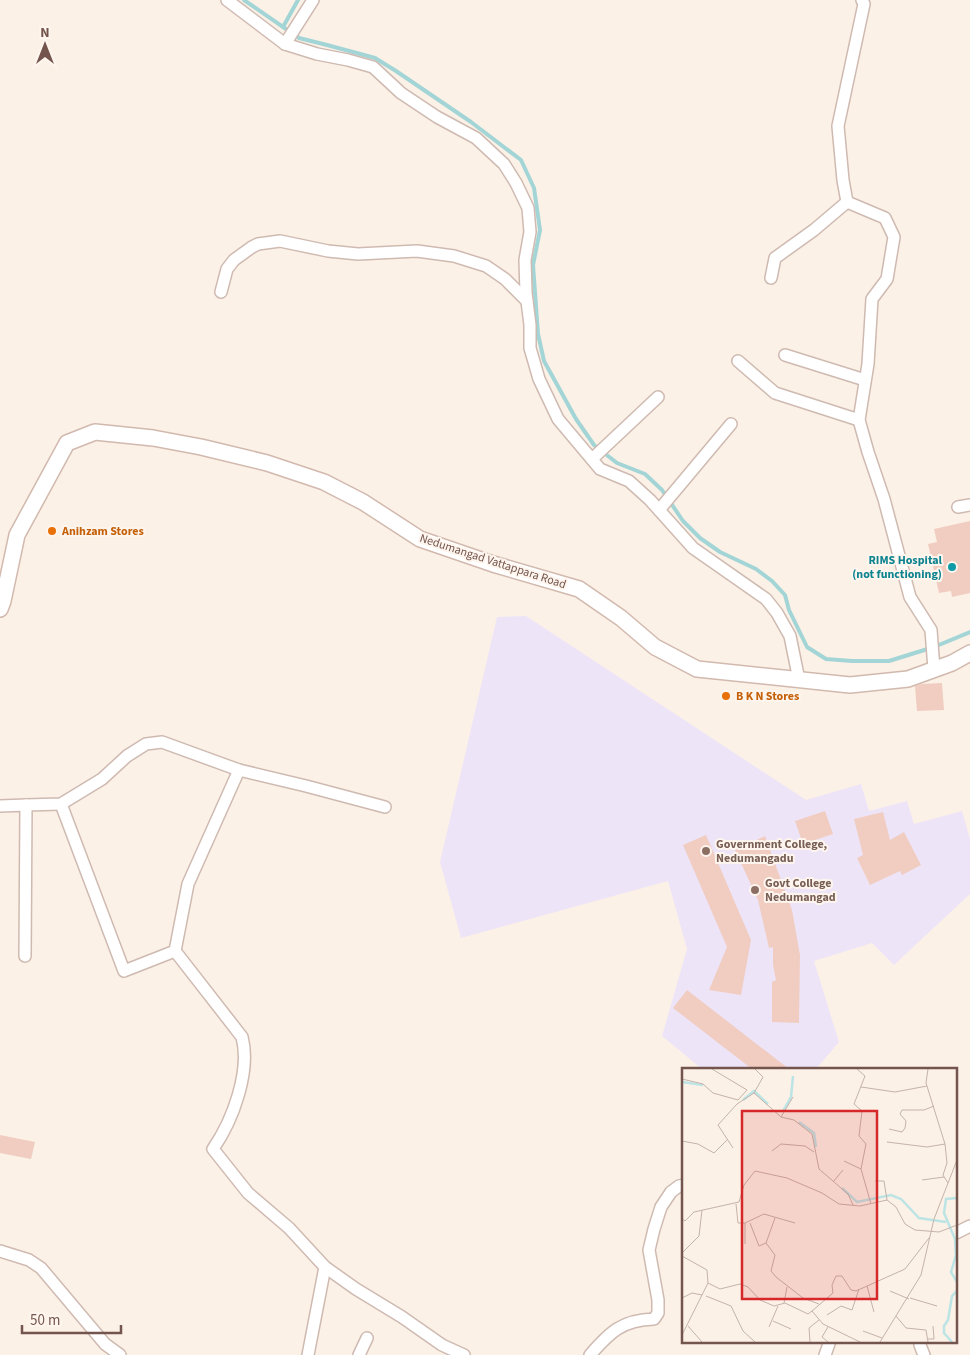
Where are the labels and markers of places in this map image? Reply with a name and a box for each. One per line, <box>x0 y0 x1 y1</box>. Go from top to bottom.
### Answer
place label: Anihzam Stores <box>61 523 144 540</box>
marker: Anihzam Stores <box>46 525 58 537</box>
place label: RIMS Hospital (not functioning) <box>852 552 943 583</box>
marker: RIMS Hospital (not functioning) <box>946 561 958 573</box>
place label: B K N Stores <box>736 688 799 705</box>
marker: B K N Stores <box>720 690 732 702</box>
place label: Government College, Nedumangadu <box>716 836 828 867</box>
marker: Government College, Nedumangadu <box>700 845 712 857</box>
place label: Govt College Nedumangad <box>765 875 836 906</box>
marker: Govt College Nedumangad <box>749 884 761 896</box>

